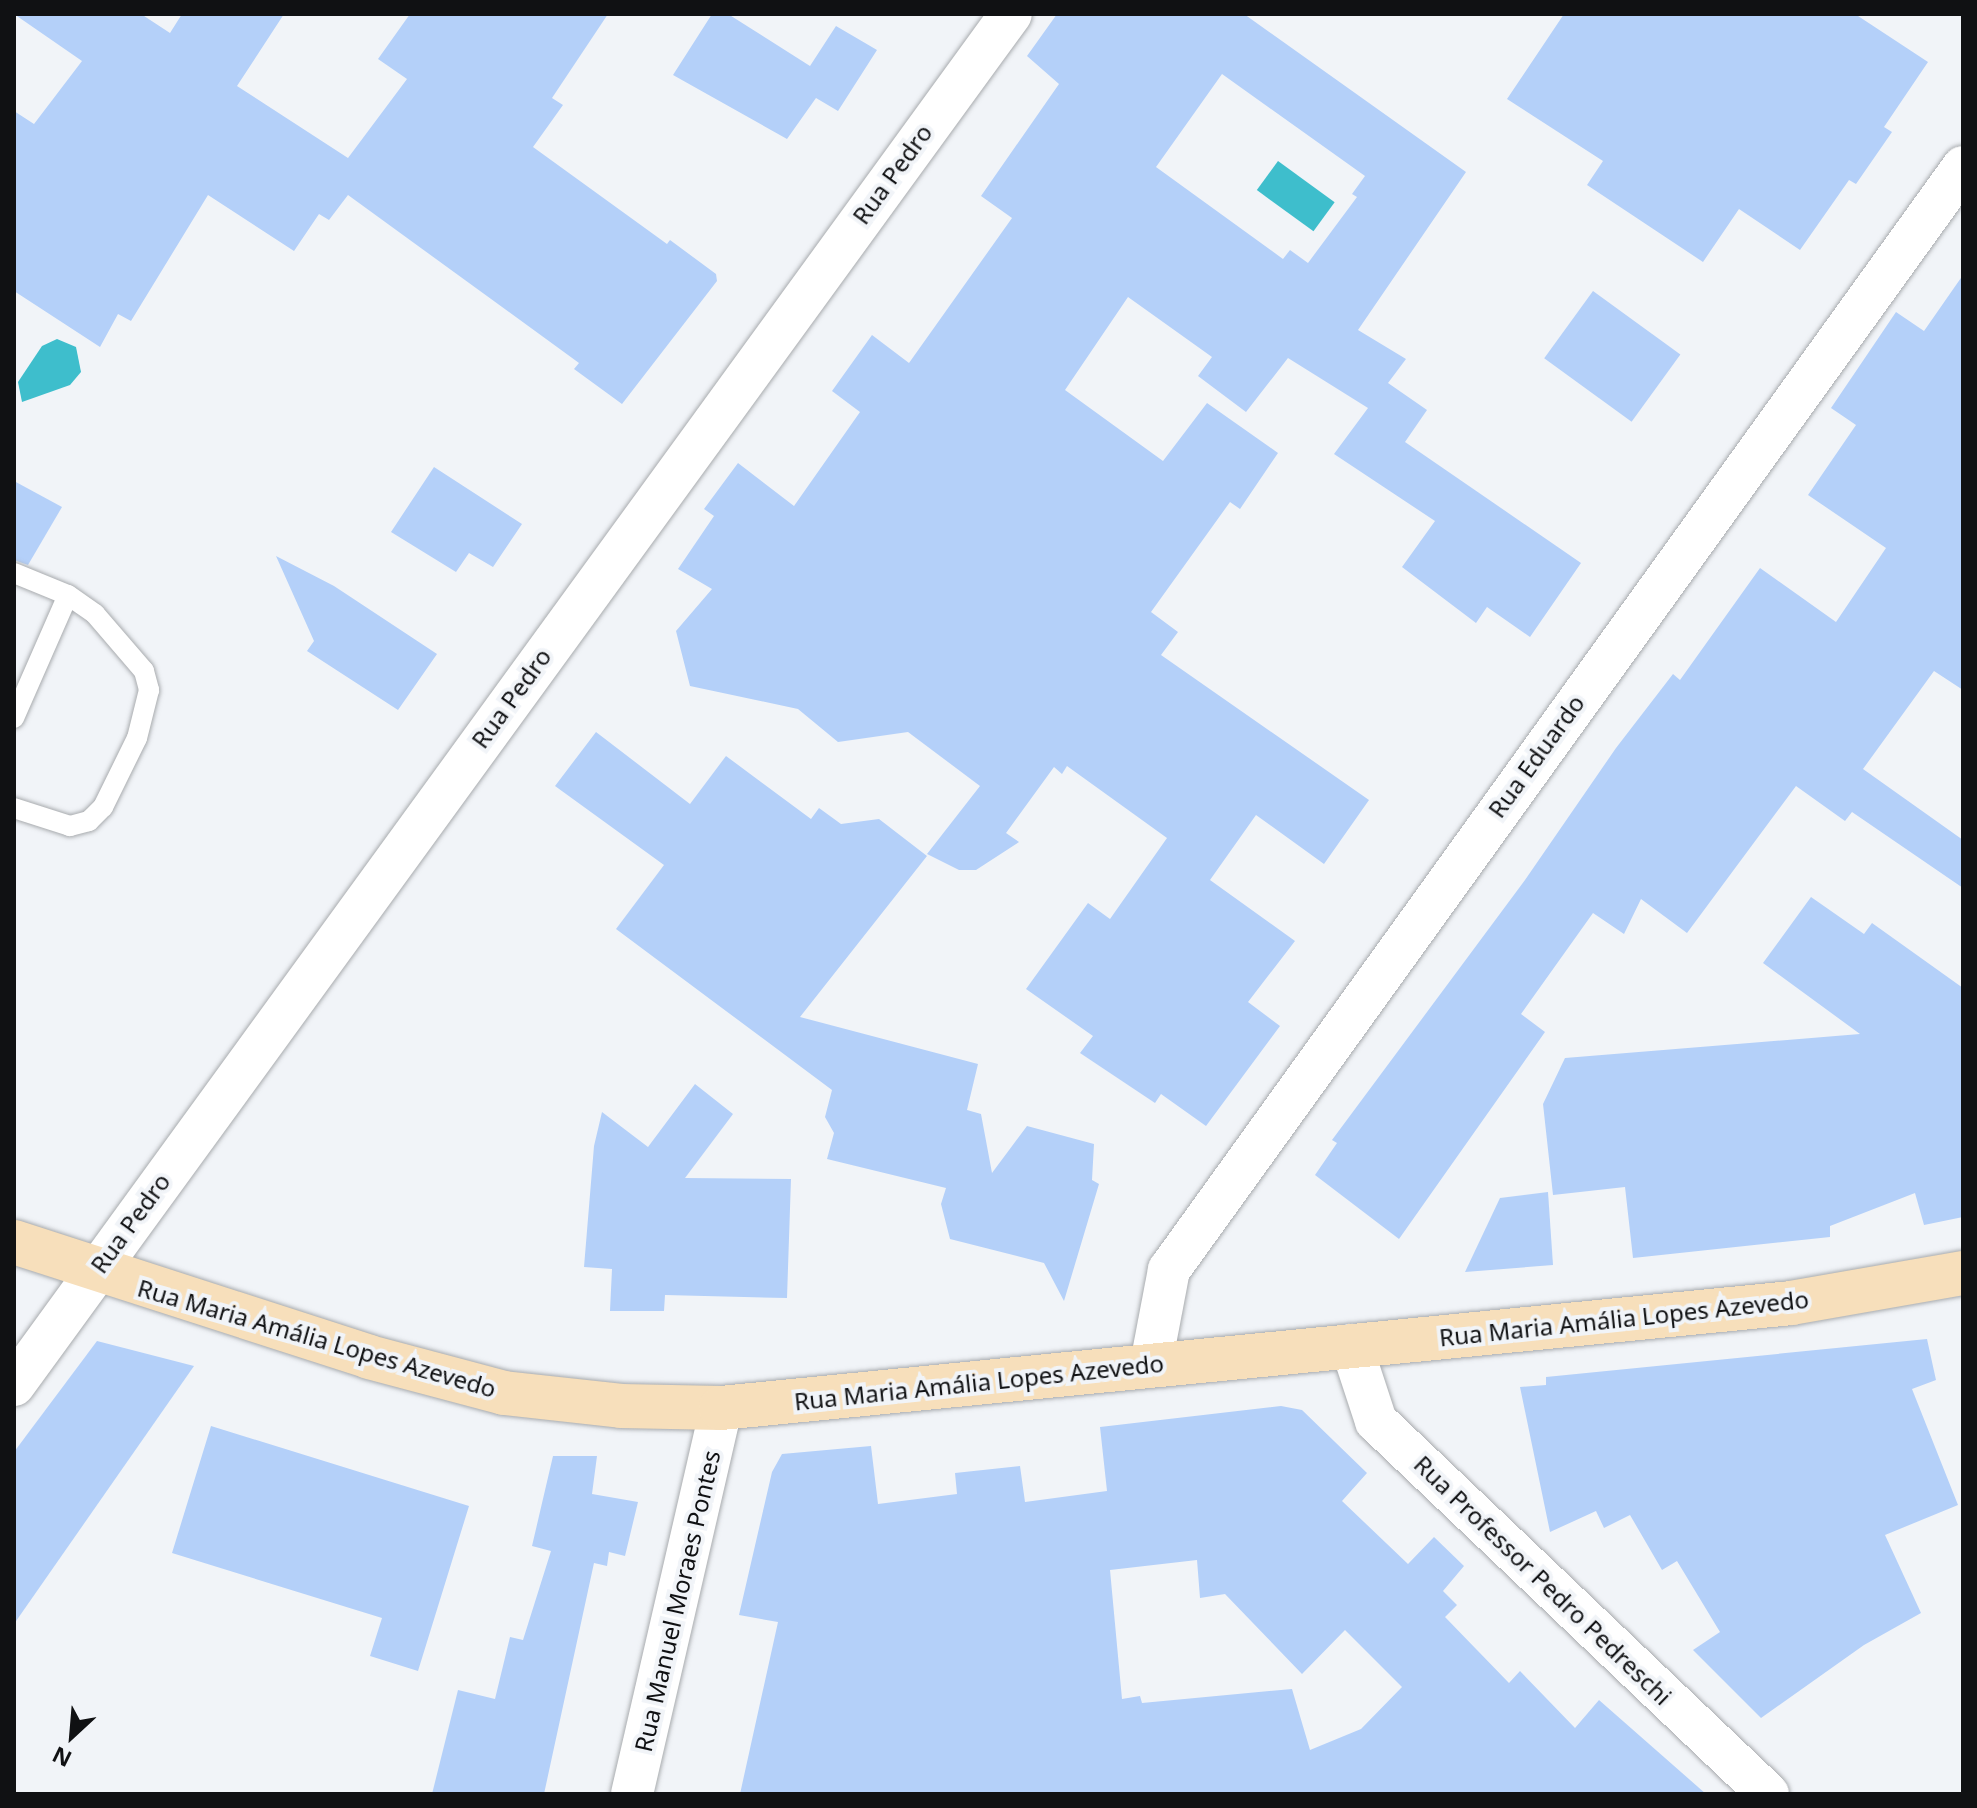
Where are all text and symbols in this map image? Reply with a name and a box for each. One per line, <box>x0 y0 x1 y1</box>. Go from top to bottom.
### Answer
street label: Rua Pedro <box>846 119 938 229</box>
street label: Rua Pedro <box>465 643 557 753</box>
street label: Rua Eduardo <box>1482 689 1590 823</box>
street label: Rua Pedro <box>84 1168 176 1278</box>
street label: Rua Maria Amália Lopes Azevedo <box>134 1273 500 1403</box>
street label: Rua Maria Amália Lopes Azevedo <box>1438 1284 1810 1352</box>
street label: Rua Maria Amália Lopes Azevedo <box>793 1348 1165 1416</box>
street label: Rua Manuel Moraes Pontes <box>628 1448 726 1754</box>
street label: Rua Professor Pedro Pedreschi <box>1408 1449 1678 1711</box>
north arrow <box>32 1696 112 1776</box>
text: N <box>47 1740 76 1775</box>

